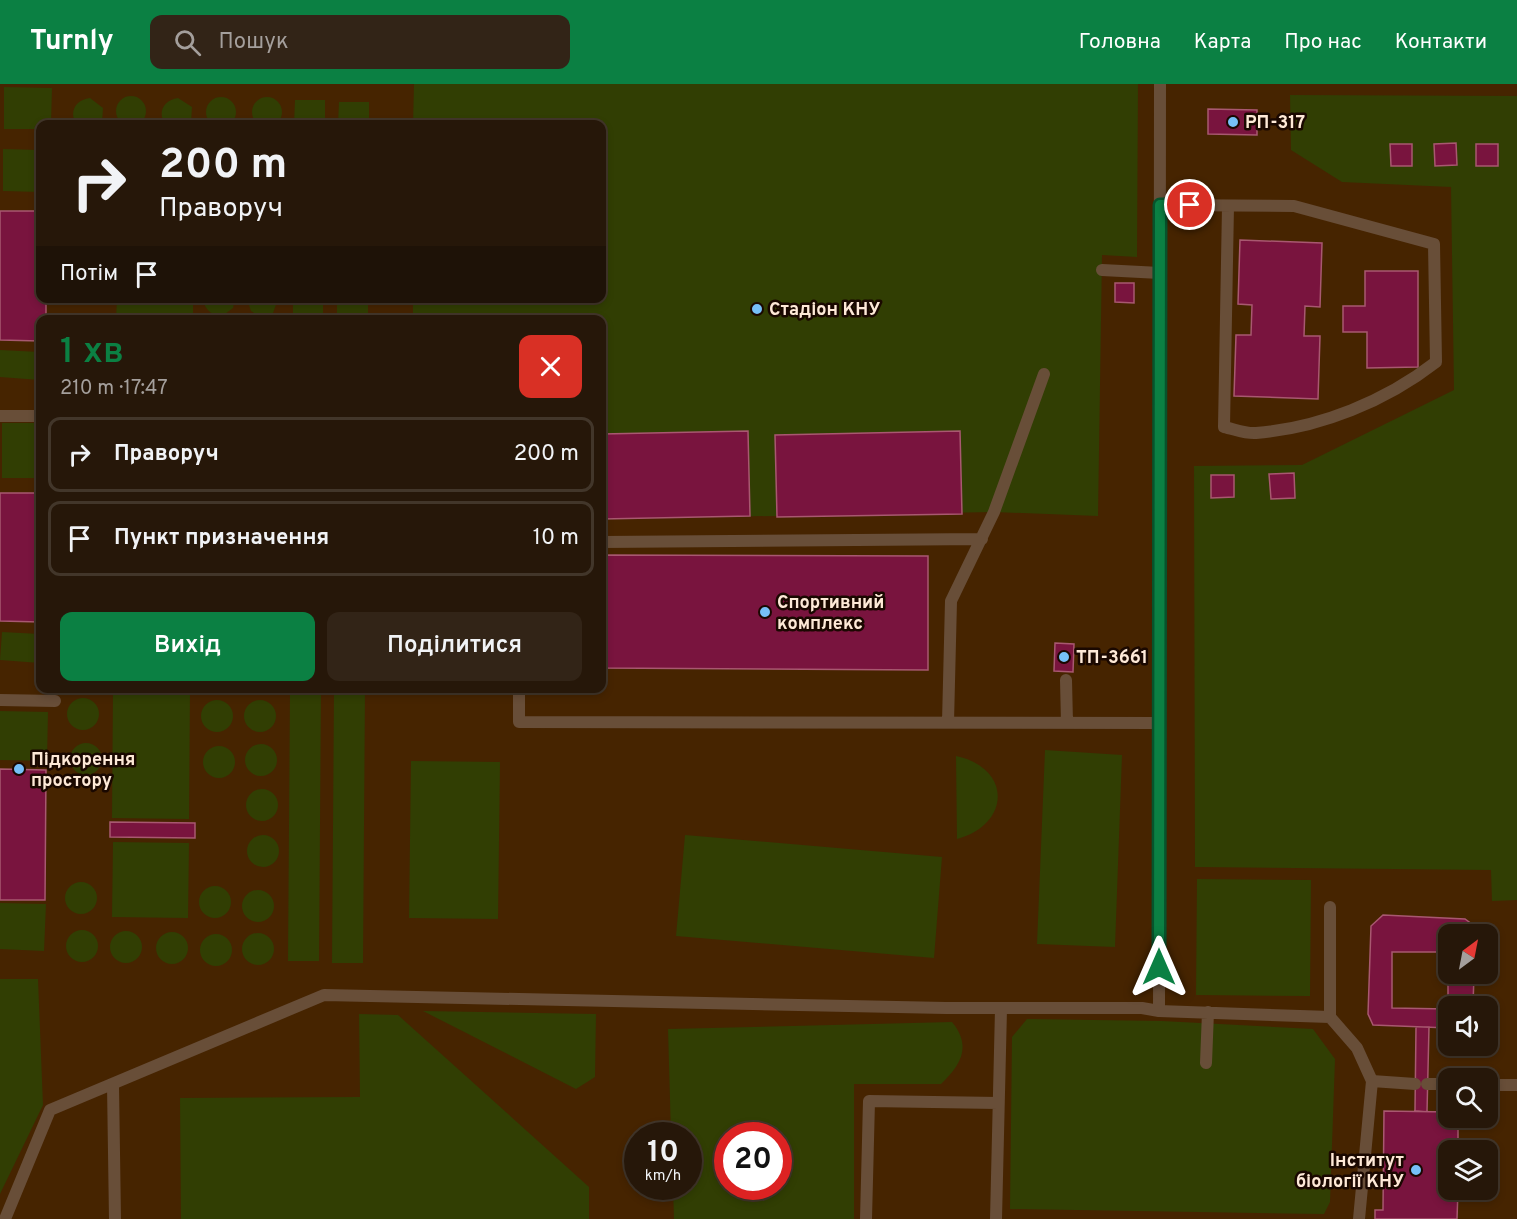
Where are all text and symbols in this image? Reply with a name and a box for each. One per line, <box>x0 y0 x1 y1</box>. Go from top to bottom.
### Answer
search box <box>150 15 570 69</box>
text: Turnly <box>30 24 114 60</box>
icon: search <box>171 26 204 59</box>
text: Пошук <box>219 29 288 56</box>
text: Головна <box>1079 29 1161 56</box>
text: Карта <box>1194 29 1251 56</box>
text: Про нас <box>1284 29 1362 56</box>
text: Контакти <box>1395 29 1487 56</box>
place label: РП-317 <box>1245 112 1305 135</box>
marker: РП-317 <box>1226 115 1240 129</box>
text: 200 m <box>159 140 287 193</box>
icon: right <box>60 144 138 222</box>
pin <box>1164 179 1215 230</box>
icon: arrive <box>1173 188 1206 221</box>
text: Праворуч <box>159 192 283 226</box>
icon: arrive <box>130 258 163 291</box>
text: Потім <box>60 261 118 288</box>
place label: Стадіон КНУ <box>769 299 880 322</box>
marker: Стадіон КНУ <box>750 302 764 316</box>
text: 1 хв <box>60 330 124 376</box>
button: close <box>519 335 582 398</box>
text: 210 m · 17:47 <box>60 376 168 402</box>
icon: right <box>63 438 96 471</box>
text: Праворуч <box>114 441 219 468</box>
text: 200 m <box>514 441 579 468</box>
icon: arrive <box>63 522 96 555</box>
text: Пункт призначення <box>114 525 329 552</box>
text: 10 m <box>533 525 579 552</box>
place label: Спортивний комплекс <box>777 592 884 636</box>
marker: Спортивний комплекс <box>758 605 772 619</box>
button: Вихід <box>60 612 315 681</box>
button: Поділитися <box>327 612 582 681</box>
place label: ТП-3661 <box>1076 647 1148 670</box>
marker: ТП-3661 <box>1057 650 1071 664</box>
place label: Підкорення простору <box>31 749 135 793</box>
marker: Підкорення простору <box>12 762 26 776</box>
north arrow <box>1438 924 1498 984</box>
map controls <box>1438 924 1498 1200</box>
position arrow <box>1127 935 1191 999</box>
button: sound <box>1438 996 1498 1056</box>
button: search <box>1438 1068 1498 1128</box>
speed limit sign: 20 <box>714 1122 792 1200</box>
text: 10 <box>647 1135 679 1172</box>
button: layers <box>1438 1140 1498 1200</box>
place label: Інститут біології КНУ <box>1296 1150 1405 1194</box>
marker: Інститут біології КНУ <box>1409 1163 1423 1177</box>
text: km/h <box>645 1167 681 1186</box>

